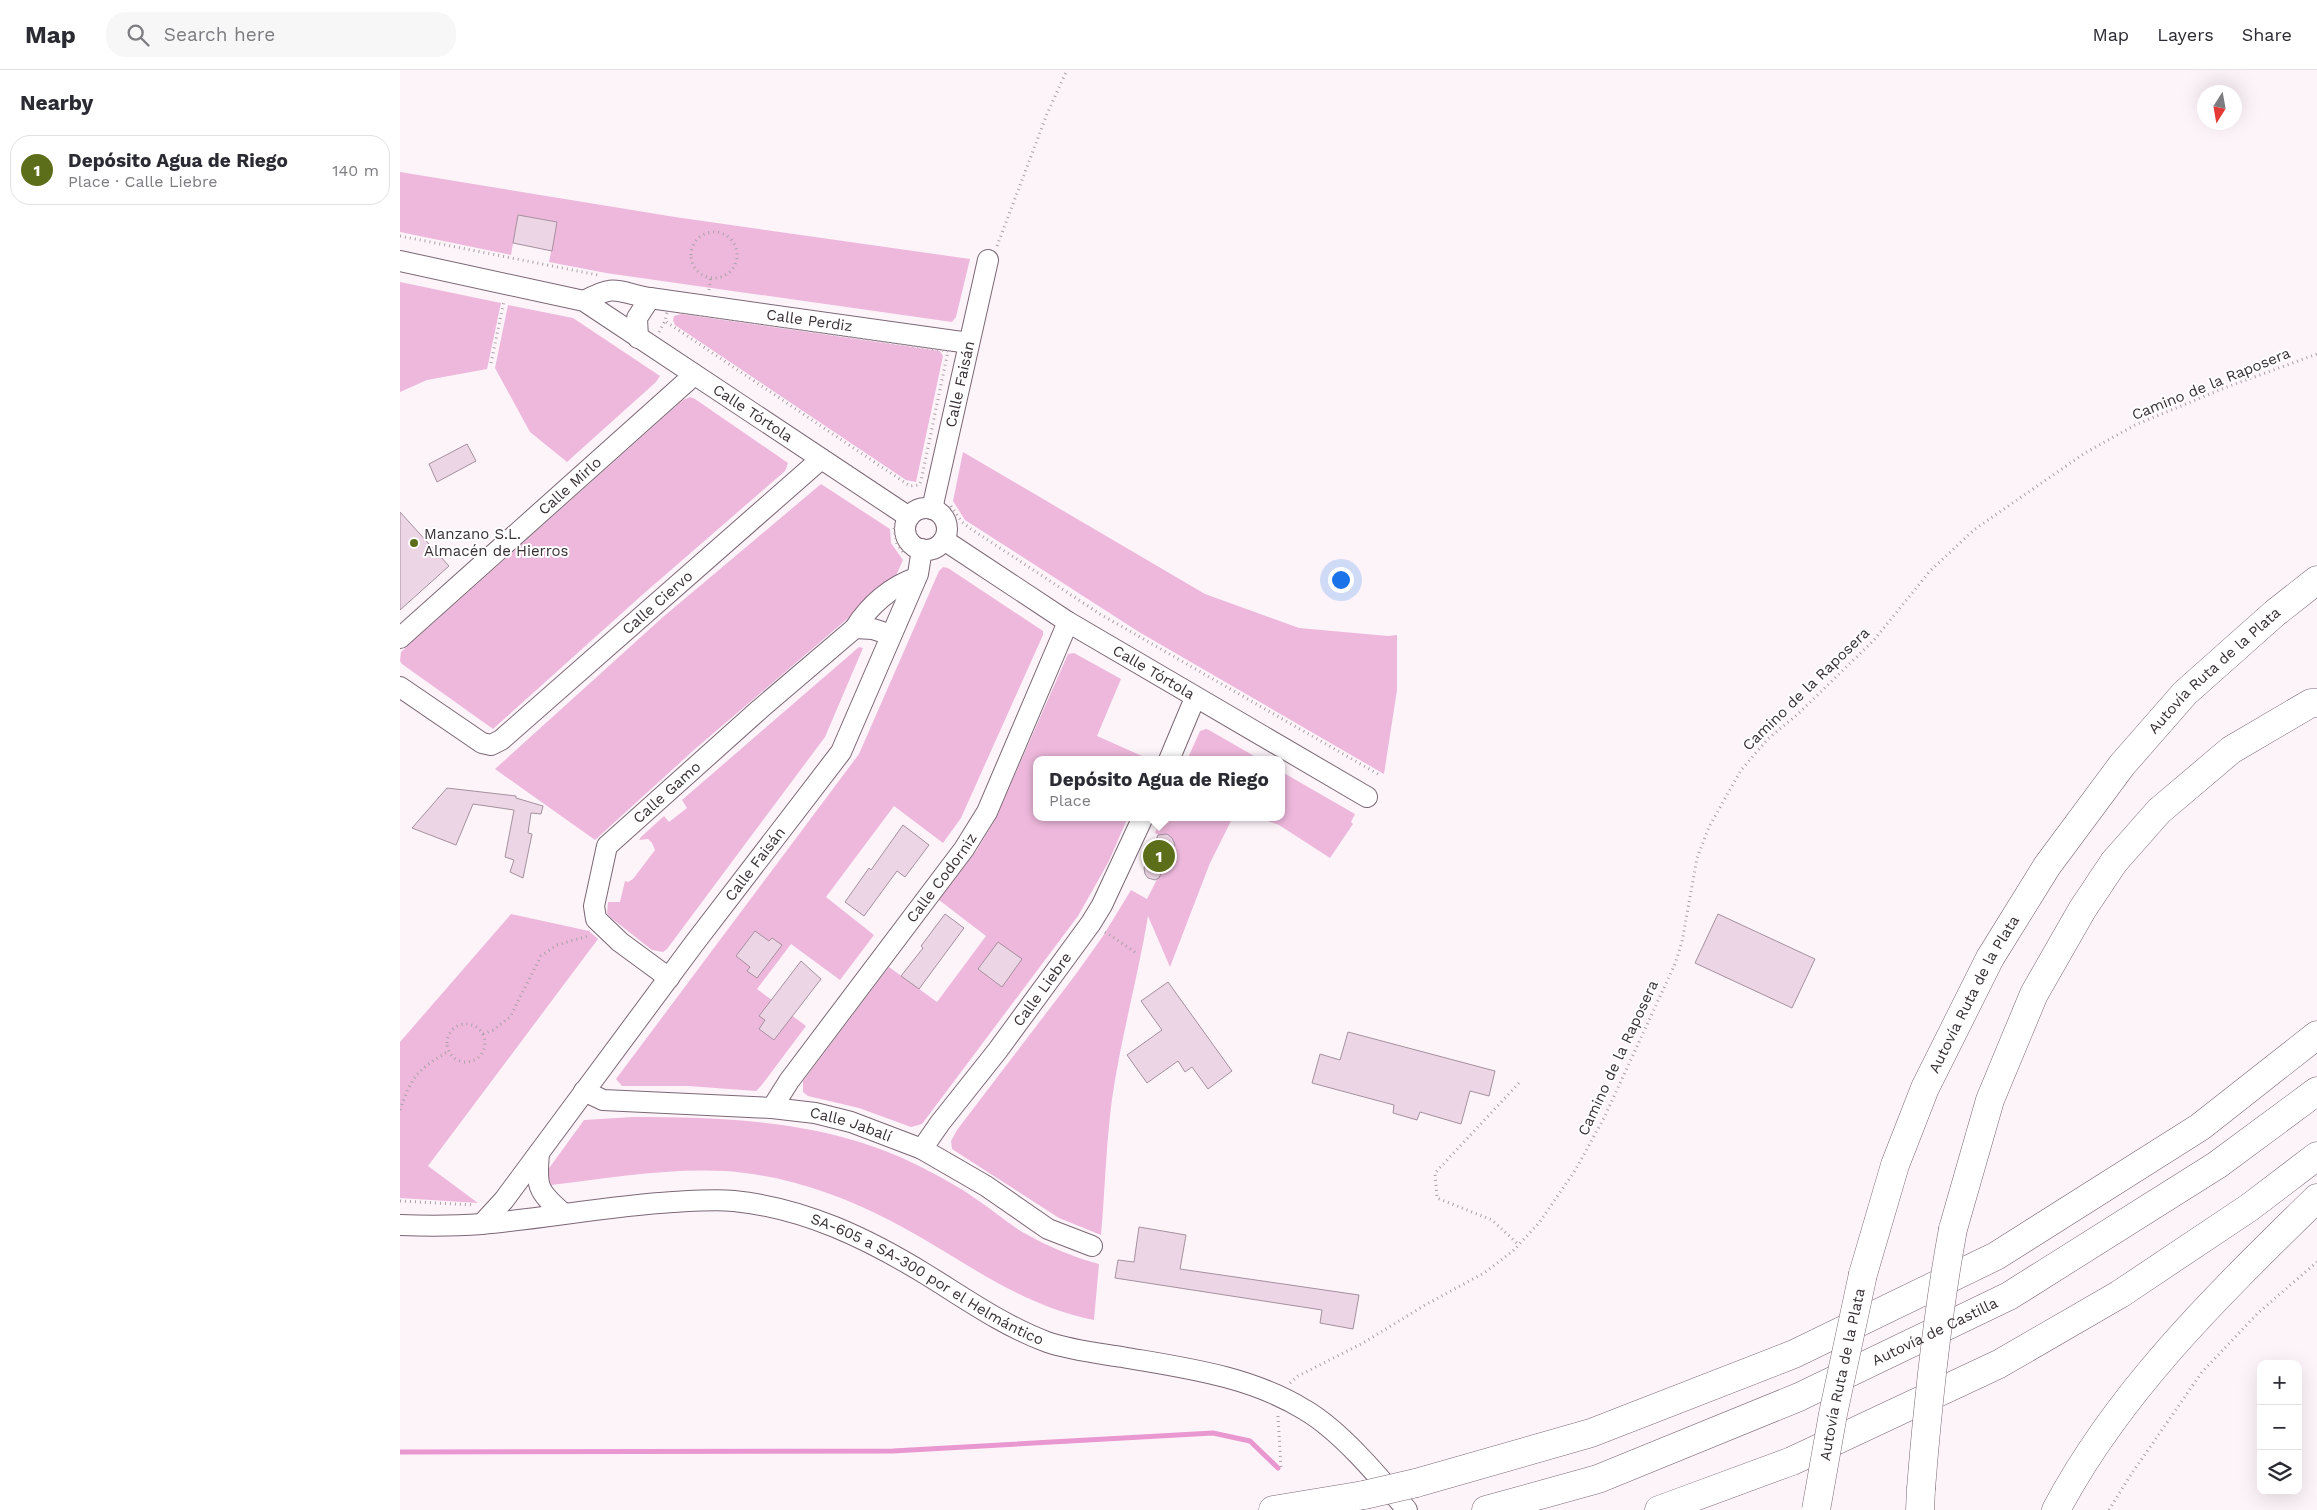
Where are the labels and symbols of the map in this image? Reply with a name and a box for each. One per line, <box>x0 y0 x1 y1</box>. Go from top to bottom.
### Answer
north arrow <box>2197 85 2242 130</box>
street label: Calle Perdiz <box>765 306 854 335</box>
street label: Calle Faisán <box>942 339 979 429</box>
street label: Camino de la Raposera <box>2129 344 2293 424</box>
street label: Calle Tórtola <box>710 380 796 446</box>
street label: Calle Mirlo <box>535 453 605 519</box>
place label: Manzano S.L. Almacén de Hierros <box>424 525 569 560</box>
marker: Manzano S.L. Almacén de Hierros <box>408 537 420 549</box>
street label: Calle Ciervo <box>619 567 696 638</box>
your location <box>1328 567 1354 593</box>
street label: Autovía Ruta de la Plata <box>2144 603 2284 737</box>
street label: Camino de la Raposera <box>1739 623 1874 754</box>
street label: Calle Tórtola <box>1110 641 1198 703</box>
street label: Calle Gamo <box>629 757 704 827</box>
street label: Calle Faisán <box>721 823 789 905</box>
street label: Calle Codorniz <box>903 830 981 926</box>
pin: 1 <box>1143 837 1175 875</box>
street label: Autovía Ruta de la Plata <box>1925 912 2023 1076</box>
street label: Calle Liebre <box>1009 949 1075 1030</box>
street label: Camino de la Raposera <box>1574 977 1662 1139</box>
street label: Calle Jabalí <box>808 1103 894 1146</box>
street label: SA-605 a SA-300 por el Helmántico <box>808 1210 1046 1349</box>
street label: Autovía Ruta de la Plata <box>1816 1286 1869 1462</box>
street label: Autovía de Castilla <box>1869 1294 2001 1370</box>

